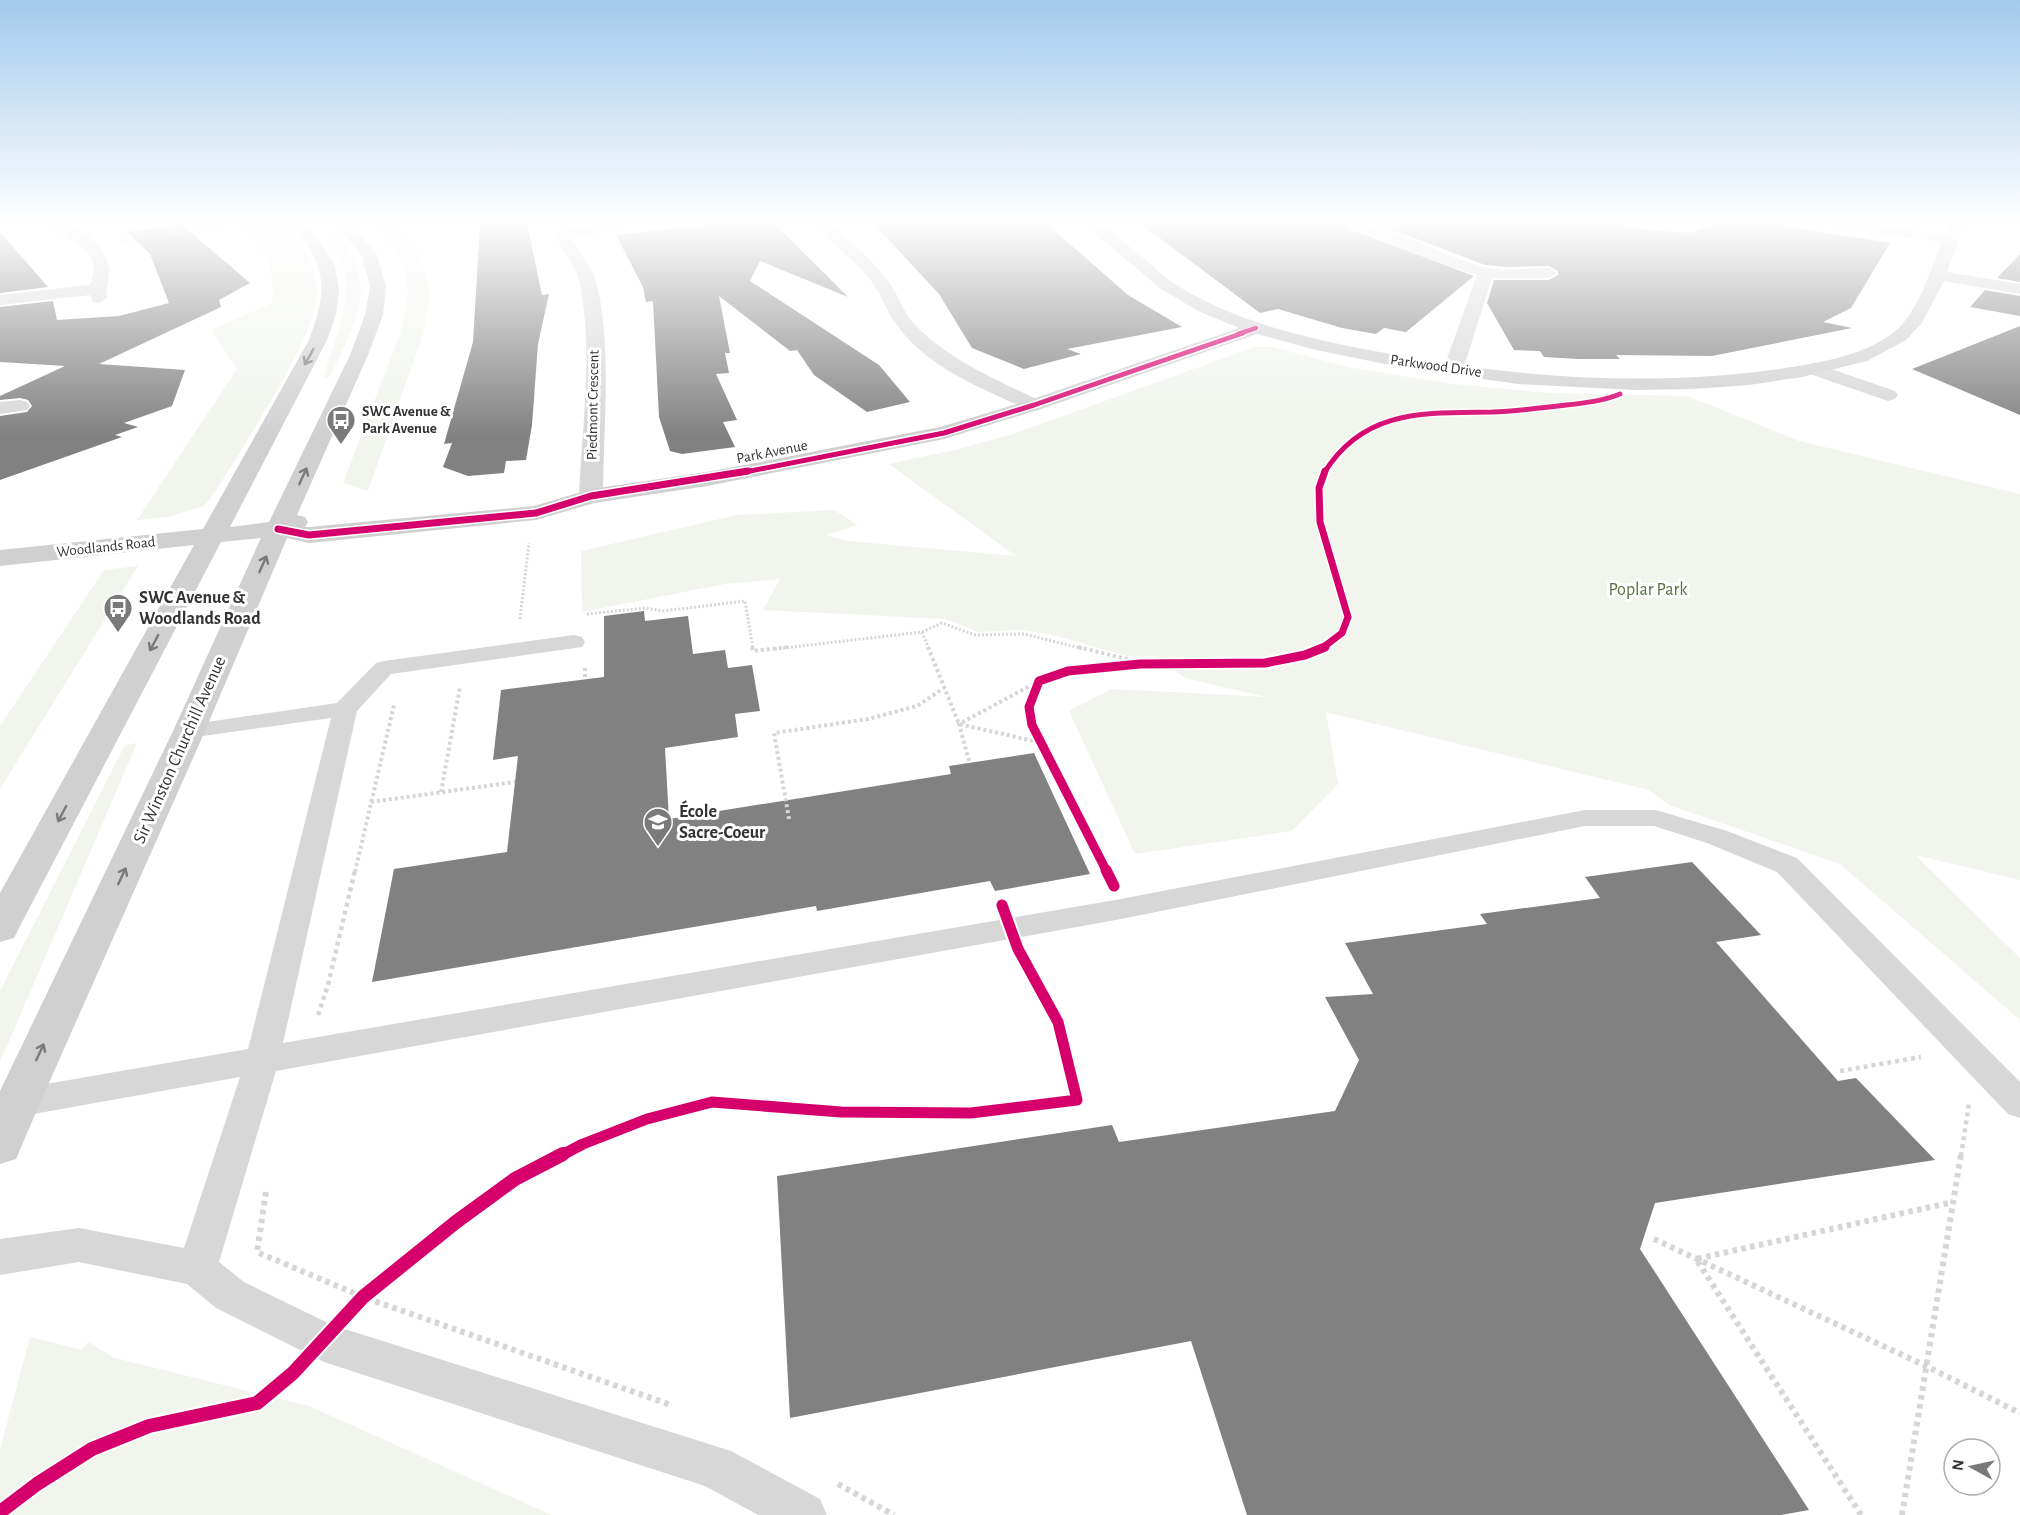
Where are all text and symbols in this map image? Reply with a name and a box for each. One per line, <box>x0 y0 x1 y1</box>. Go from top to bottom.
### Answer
one-way arrow <box>303 347 314 365</box>
street label: Piedmont Crescent <box>585 349 601 460</box>
street label: Parkwood Drive <box>1389 352 1483 380</box>
bus stop icon: SWC Avenue & Park Avenue <box>325 404 357 446</box>
place label: SWC Avenue & Park Avenue <box>362 404 451 436</box>
street label: Park Avenue <box>735 438 809 466</box>
one-way arrow <box>298 468 309 486</box>
street label: Woodlands Road <box>56 534 156 560</box>
one-way arrow <box>258 555 269 574</box>
park label: Poplar Park <box>1608 581 1688 599</box>
place label: SWC Avenue & Woodlands Road <box>139 589 261 628</box>
bus stop icon: SWC Avenue & Woodlands Road <box>102 592 134 634</box>
one-way arrow <box>148 633 159 651</box>
street label: Sir Winston Churchill Avenue <box>131 654 229 846</box>
place label: École Sacre-Coeur <box>679 800 766 842</box>
one-way arrow <box>56 805 67 823</box>
school or university icon: École Sacre-Coeur <box>642 806 674 848</box>
one-way arrow <box>117 867 129 885</box>
one-way arrow <box>35 1044 46 1062</box>
north arrow <box>1942 1437 2002 1497</box>
text: N <box>1949 1458 1967 1472</box>

